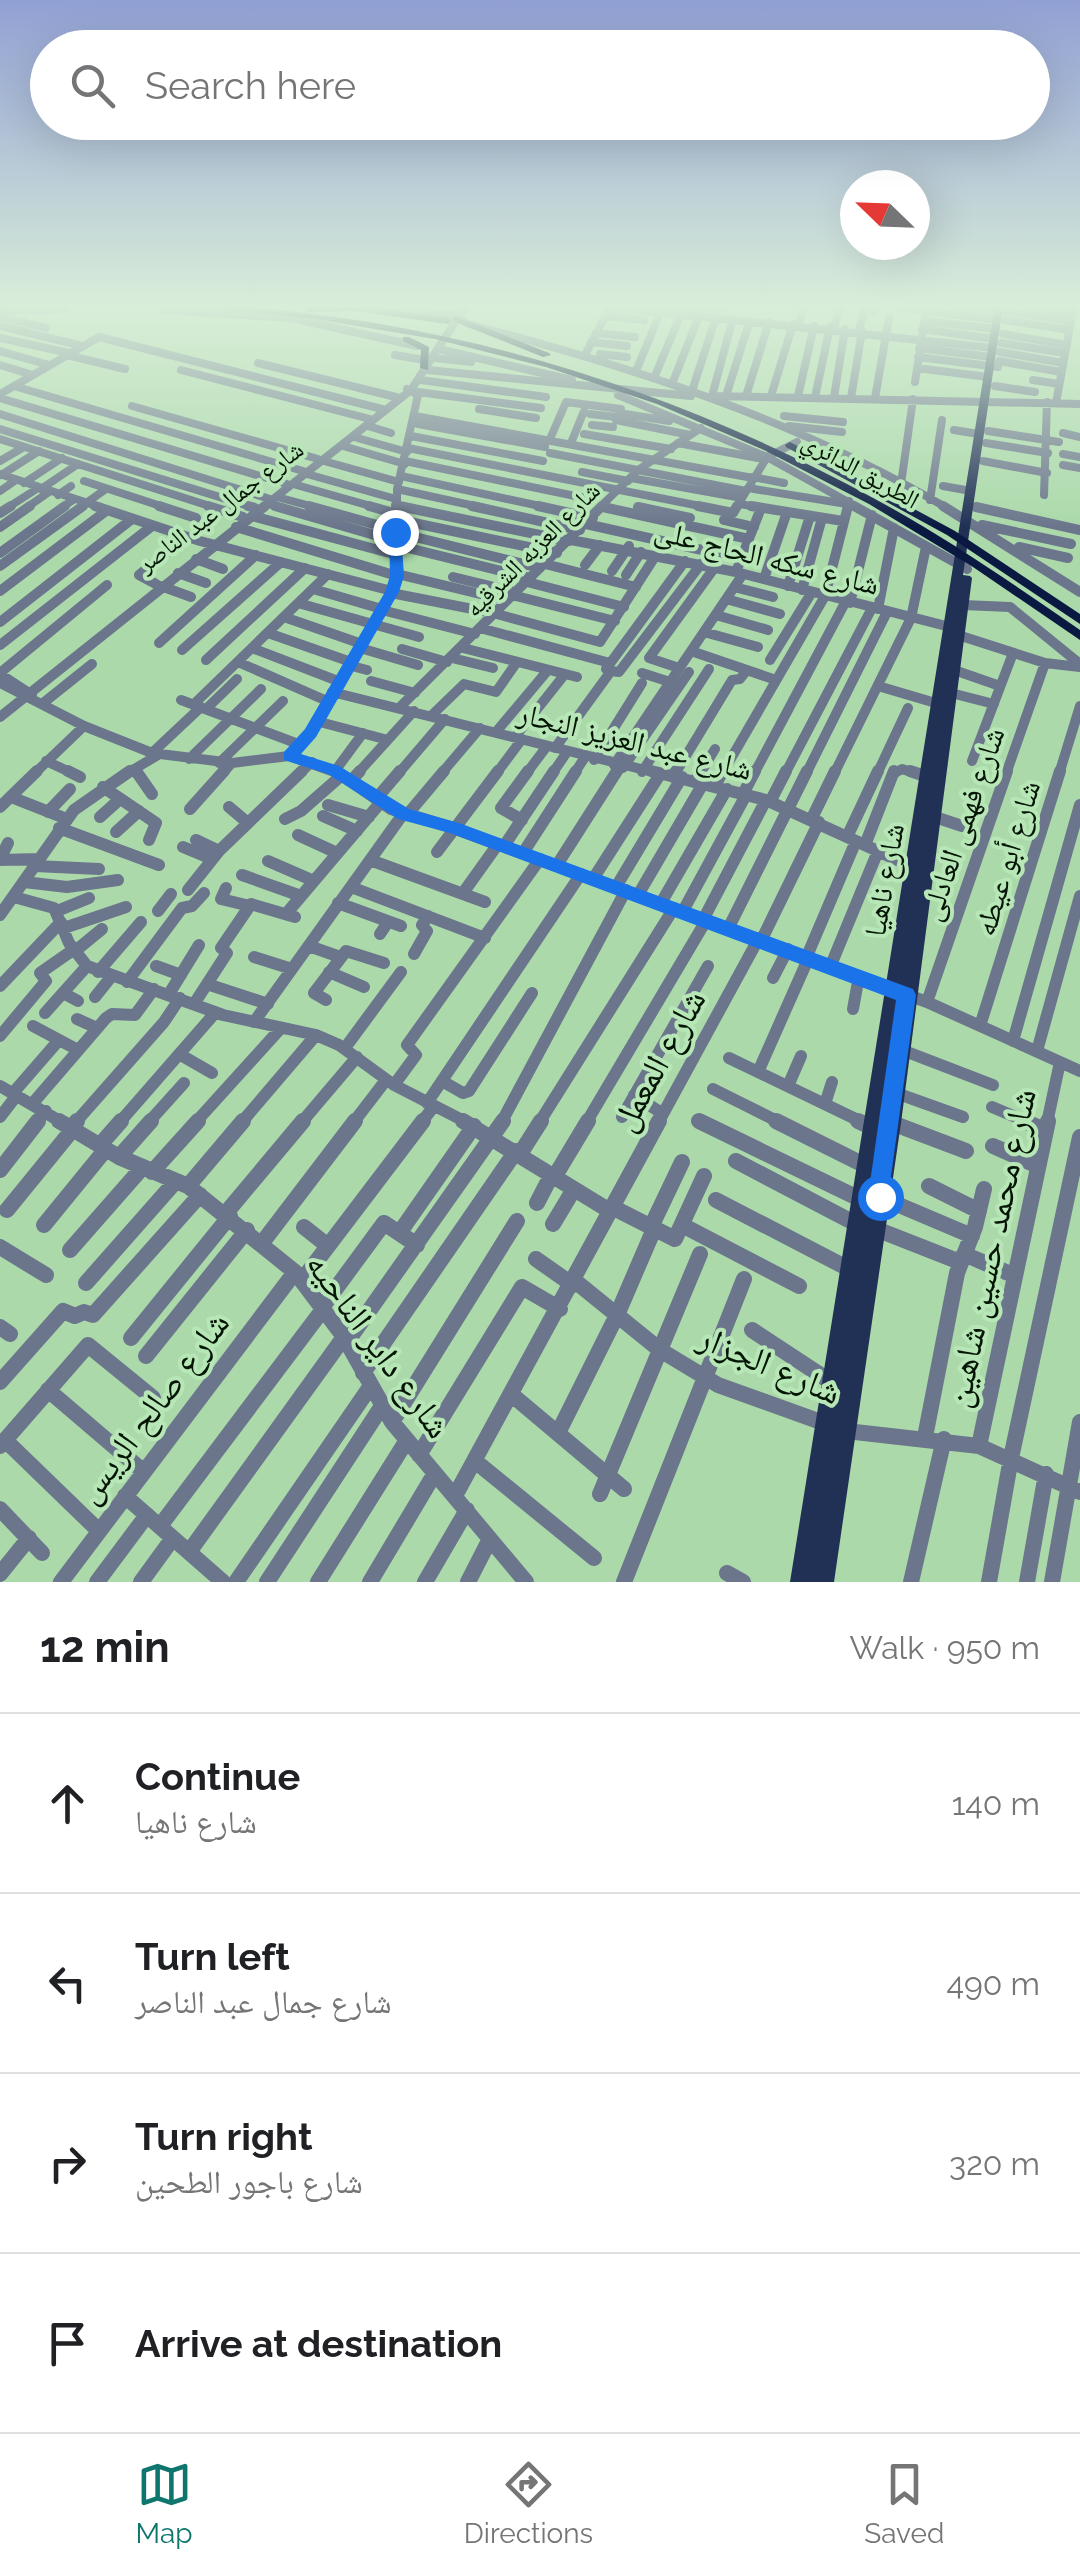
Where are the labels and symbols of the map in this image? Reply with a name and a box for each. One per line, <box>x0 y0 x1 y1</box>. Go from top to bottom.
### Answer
north arrow <box>840 170 930 260</box>
street label: الطريق الدائري <box>794 425 925 519</box>
street label: شارع جمال عبد الناصر <box>130 434 310 580</box>
street label: شارع العزبه الشرقيه <box>458 475 607 624</box>
route end <box>373 510 419 556</box>
street label: شارع سكه الحاج على <box>651 512 883 604</box>
street label: شارع عبد العزيز النجار <box>513 695 756 789</box>
street label: شارع فهمى العادلى <box>913 723 1013 926</box>
street label: شارع أبو عيطه <box>966 776 1049 940</box>
street label: شارع ناهيا <box>857 821 913 940</box>
street label: شارع المعمل <box>602 982 715 1139</box>
street label: شارع محمد حسين شاهين <box>936 1085 1046 1412</box>
route start <box>858 1175 904 1221</box>
street label: شارع داير الناحيه <box>296 1244 460 1447</box>
street label: شارع صالح الريس <box>67 1303 239 1512</box>
street label: شارع الجزار <box>691 1315 847 1414</box>

